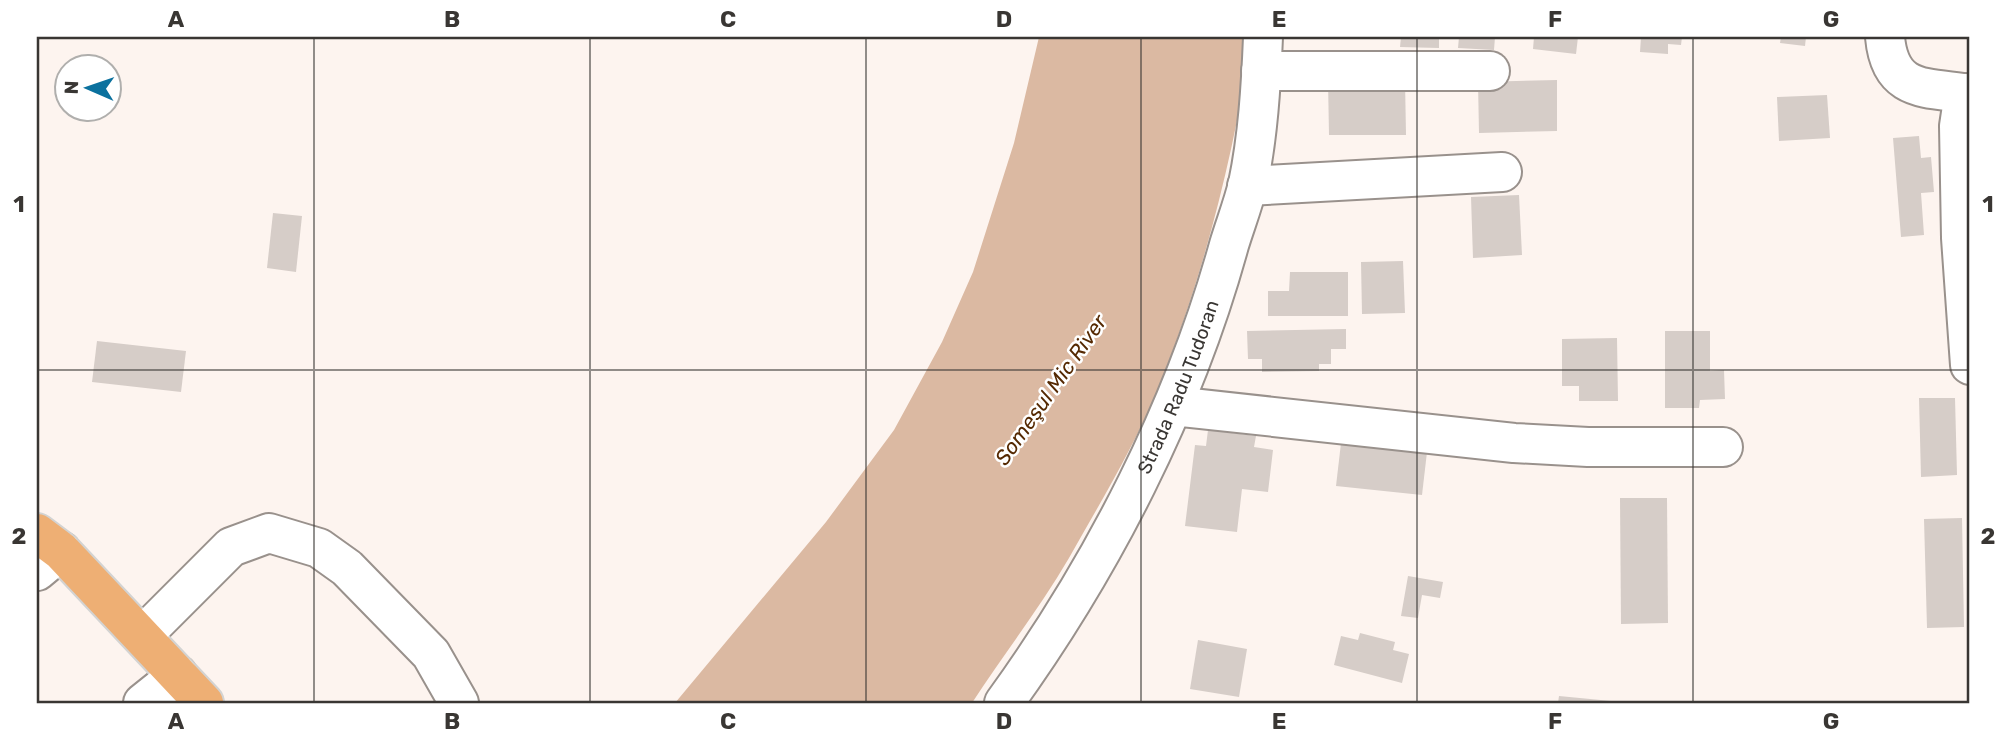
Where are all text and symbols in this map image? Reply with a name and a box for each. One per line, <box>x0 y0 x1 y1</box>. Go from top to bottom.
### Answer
text: A <box>168 5 185 33</box>
text: B <box>444 5 460 33</box>
text: C <box>720 5 736 33</box>
text: D <box>996 5 1012 33</box>
text: E <box>1272 5 1286 33</box>
text: F <box>1548 5 1562 33</box>
text: G <box>1823 5 1839 33</box>
north arrow <box>52 52 122 122</box>
text: N <box>60 80 83 95</box>
text: 1 <box>13 190 25 218</box>
text: 1 <box>1982 190 1994 218</box>
street label: Strada Radu Tudoran <box>1132 297 1224 478</box>
water label: Someşul Mic River <box>989 309 1112 470</box>
text: 2 <box>12 522 26 550</box>
text: 2 <box>1981 522 1995 550</box>
text: A <box>168 707 185 735</box>
text: B <box>444 707 460 735</box>
text: C <box>720 707 736 735</box>
text: D <box>996 707 1012 735</box>
text: E <box>1272 707 1286 735</box>
text: F <box>1548 707 1562 735</box>
text: G <box>1823 707 1839 735</box>

